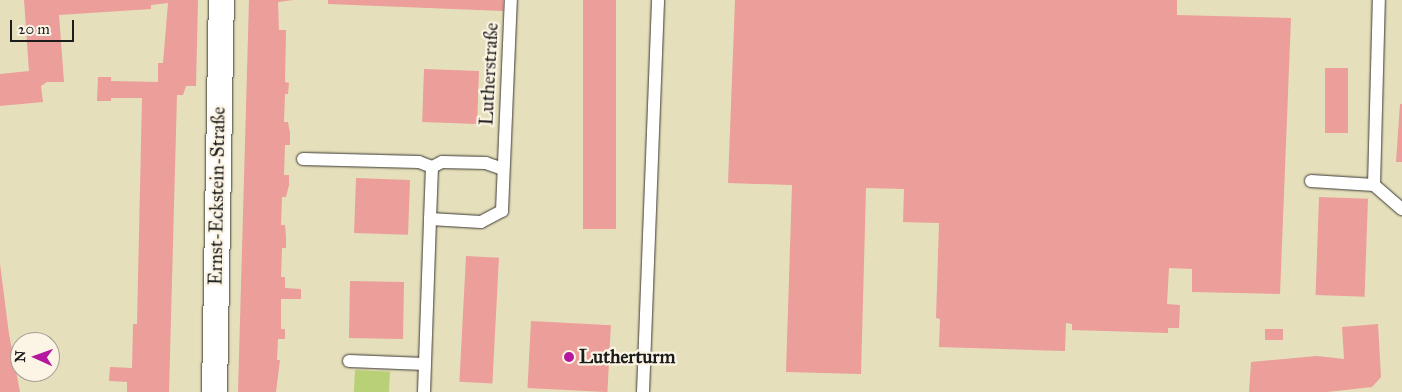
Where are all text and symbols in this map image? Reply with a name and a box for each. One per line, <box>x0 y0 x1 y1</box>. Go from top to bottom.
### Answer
scale bar <box>12 10 76 42</box>
text: 20 m <box>18 20 50 38</box>
street label: Lutherstraße <box>475 22 503 126</box>
street label: Ernst-Eckstein-Straße <box>204 107 230 285</box>
north arrow <box>10 332 60 382</box>
place label: Lutherturm <box>579 346 675 368</box>
text: N <box>12 350 29 363</box>
marker: Lutherturm <box>563 351 575 363</box>

